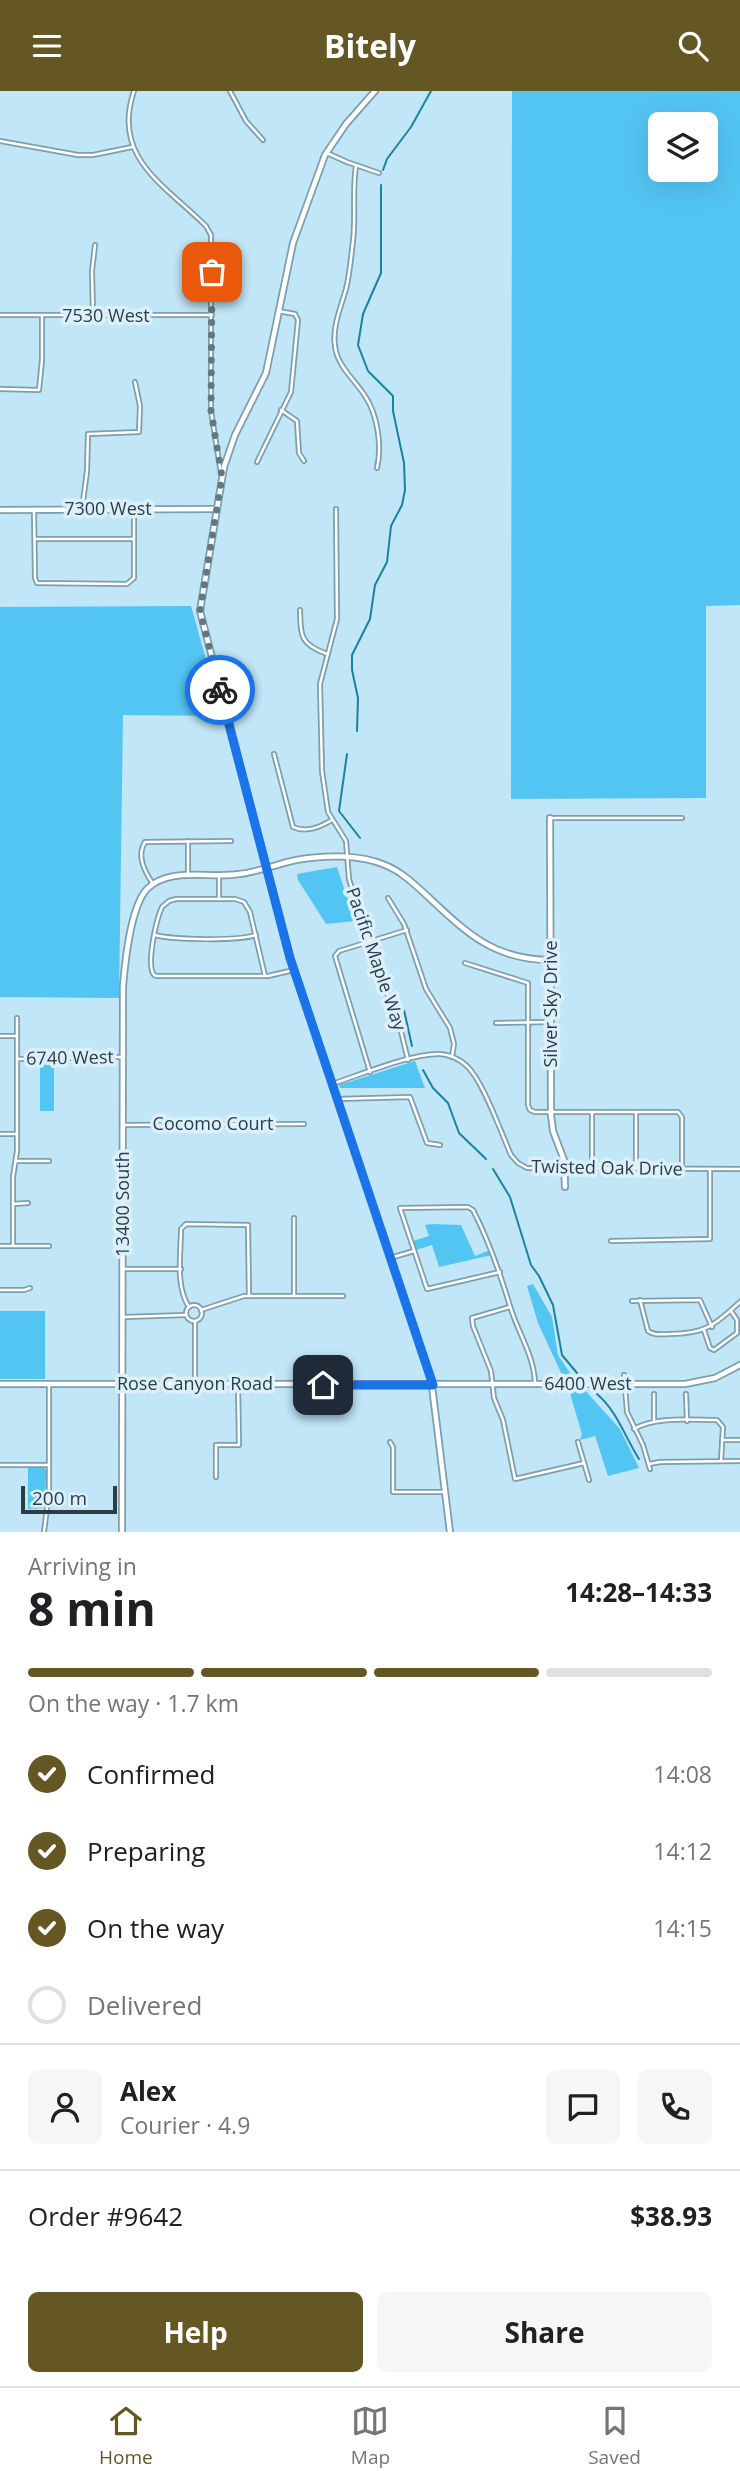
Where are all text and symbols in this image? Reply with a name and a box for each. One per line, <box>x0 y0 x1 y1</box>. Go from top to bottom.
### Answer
text: Bitely <box>324 24 416 67</box>
icon: menu <box>28 27 66 65</box>
icon: search <box>674 27 712 65</box>
map controls <box>648 112 718 182</box>
button: layers <box>648 112 718 182</box>
pin <box>182 242 242 302</box>
icon: bag <box>193 253 231 291</box>
street label: 7530 West <box>62 303 150 327</box>
street label: 7300 West <box>64 496 152 520</box>
courier <box>185 655 255 725</box>
icon: bike <box>201 671 239 709</box>
street label: Pacific Maple Way <box>341 884 413 1034</box>
street label: Silver Sky Drive <box>538 940 562 1068</box>
street label: 6740 West <box>26 1044 114 1070</box>
street label: Cocomo Court <box>153 1111 273 1135</box>
street label: 13400 South <box>110 1151 134 1257</box>
street label: Twisted Oak Drive <box>531 1154 683 1180</box>
pin <box>293 1355 353 1415</box>
icon: home <box>304 1366 342 1404</box>
street label: Rose Canyon Road <box>117 1371 273 1395</box>
street label: 6400 West <box>544 1371 632 1395</box>
scale bar <box>21 1483 117 1515</box>
text: 200 m <box>32 1485 87 1511</box>
text: Arriving in <box>28 1550 137 1582</box>
text: 14:28–14:33 <box>565 1574 712 1610</box>
text: 8 min <box>28 1577 156 1639</box>
text: On the way · 1.7 km <box>28 1687 239 1719</box>
icon: check <box>28 1755 66 1793</box>
text: Confirmed <box>87 1756 215 1792</box>
text: 14:08 <box>653 1758 712 1790</box>
icon: check <box>28 1832 66 1870</box>
text: Preparing <box>87 1833 205 1869</box>
text: 14:12 <box>653 1835 712 1867</box>
icon: check <box>28 1909 66 1947</box>
text: On the way <box>87 1910 224 1946</box>
text: 14:15 <box>653 1912 712 1944</box>
text: Delivered <box>87 1987 202 2023</box>
button: person <box>28 2070 102 2144</box>
button: chat <box>546 2070 620 2144</box>
button: phone <box>638 2070 712 2144</box>
text: Alex <box>120 2073 176 2109</box>
text: Courier · 4.9 <box>120 2109 250 2141</box>
text: Order #9642 <box>28 2198 183 2234</box>
text: $38.93 <box>630 2198 712 2234</box>
button: Help <box>28 2292 363 2372</box>
button: Share <box>377 2292 712 2372</box>
tab: Home <box>99 2402 153 2470</box>
tab: Map <box>351 2402 390 2470</box>
tab: Saved <box>588 2402 641 2470</box>

